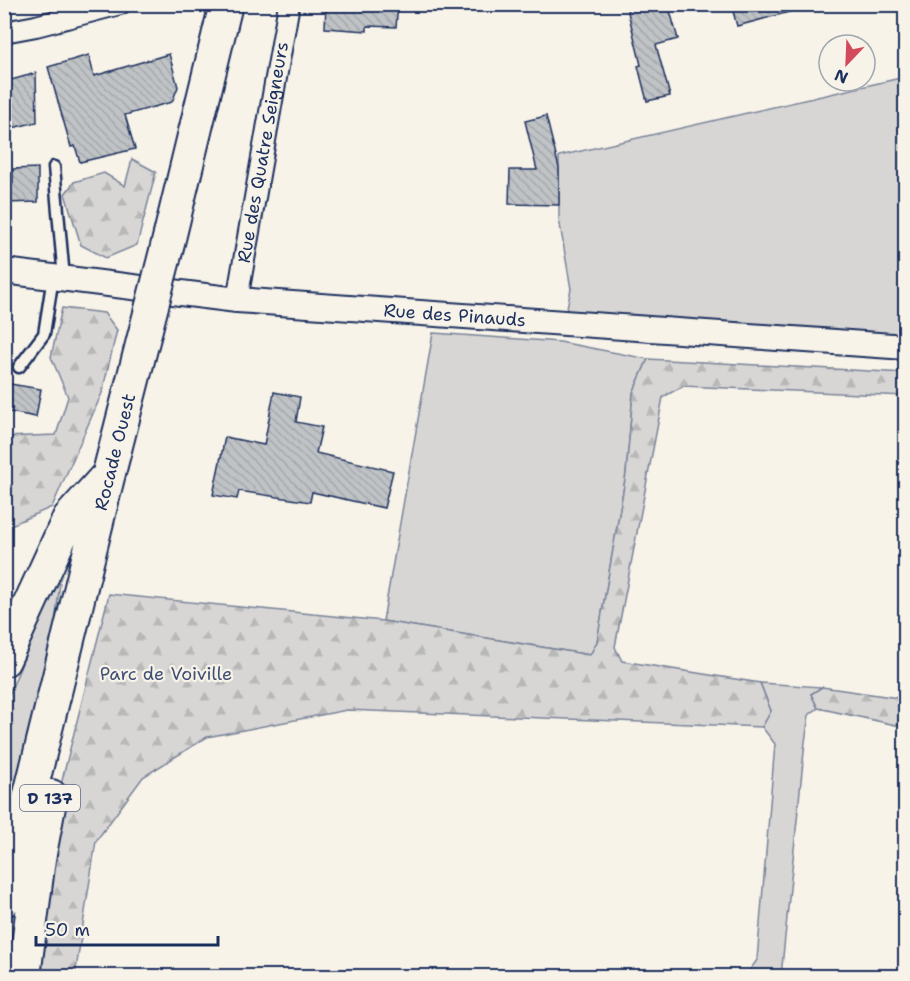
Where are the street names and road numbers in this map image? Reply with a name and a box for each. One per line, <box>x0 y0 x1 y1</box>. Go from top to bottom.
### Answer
street label: Rue des Quatre Seigneurs <box>232 40 294 265</box>
street label: Rue des Pinauds <box>383 298 527 332</box>
street label: Rocade Ouest <box>89 391 141 513</box>
road number: D 137 <box>20 785 80 811</box>

